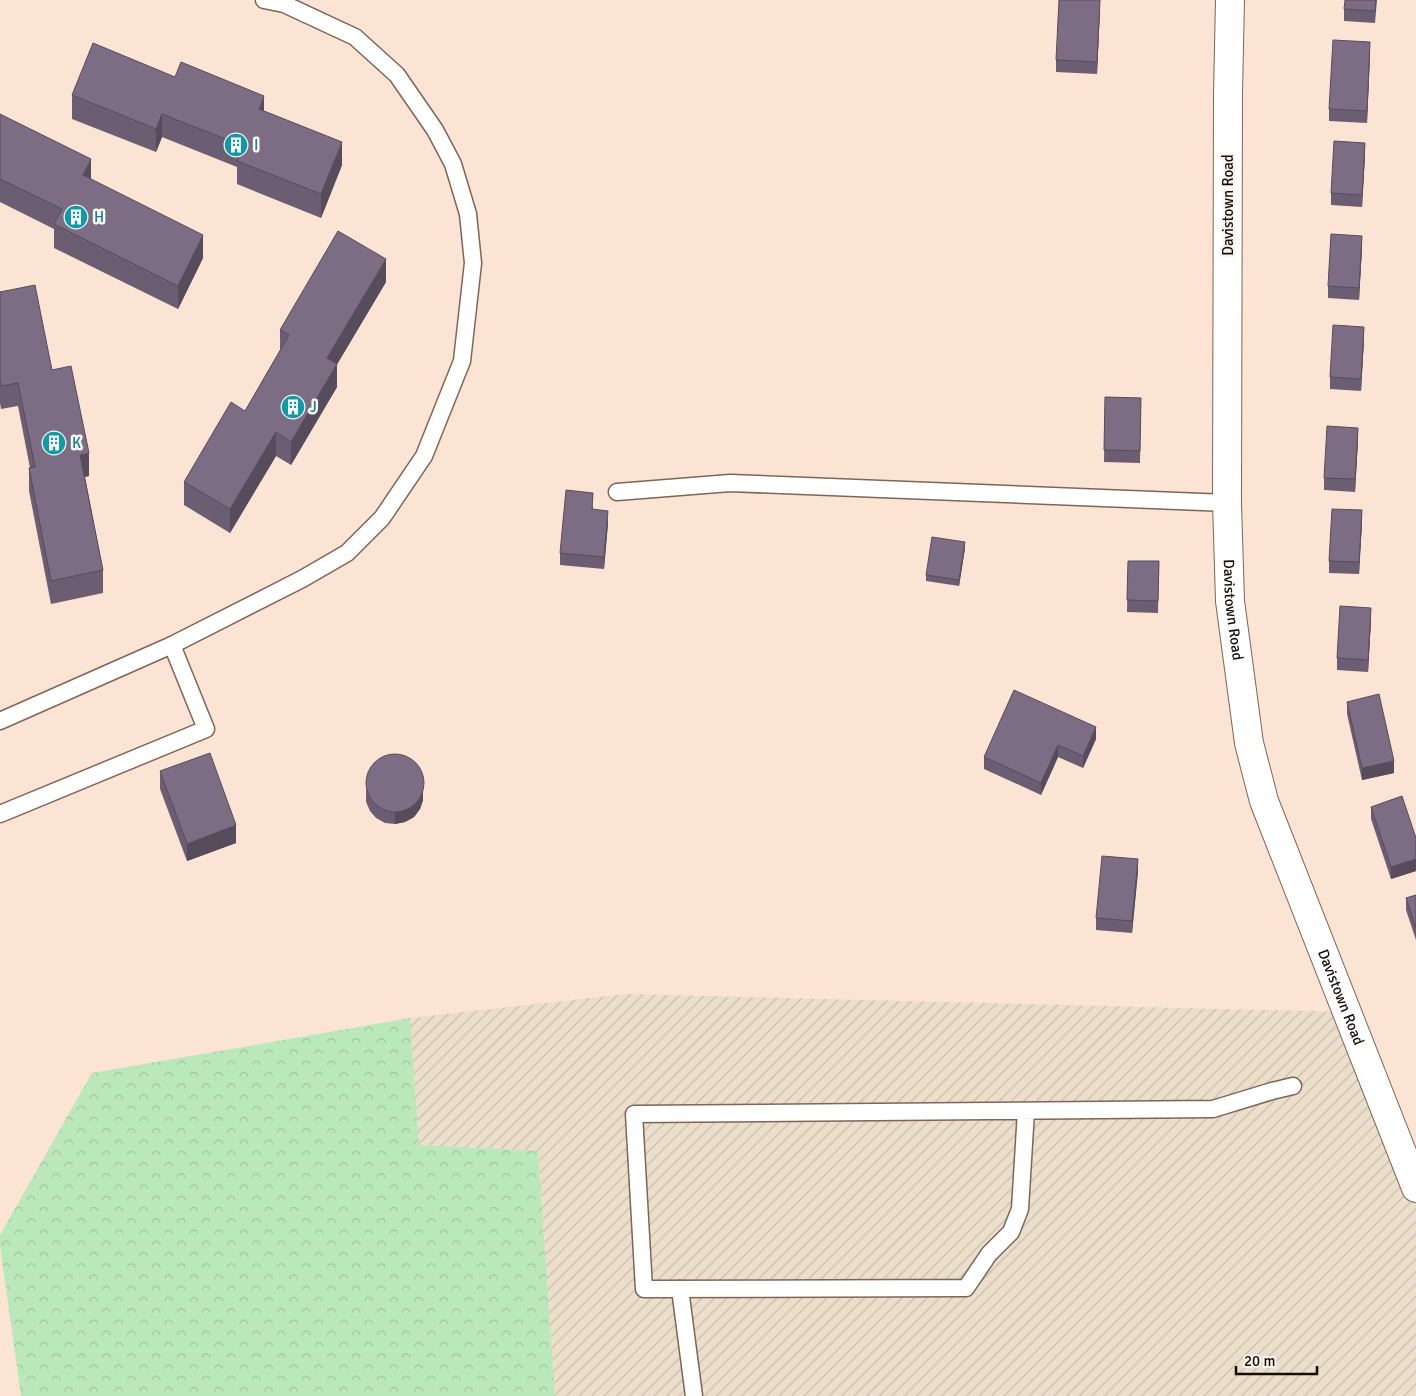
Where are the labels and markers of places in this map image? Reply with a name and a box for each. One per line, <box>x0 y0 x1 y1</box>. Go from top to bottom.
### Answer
building icon: I <box>223 132 249 158</box>
place label: I <box>254 136 258 154</box>
building icon: H <box>63 204 89 230</box>
place label: H <box>94 208 104 226</box>
building icon: J <box>280 394 306 420</box>
place label: J <box>310 398 317 416</box>
building icon: K <box>41 430 67 456</box>
place label: K <box>72 434 81 452</box>

